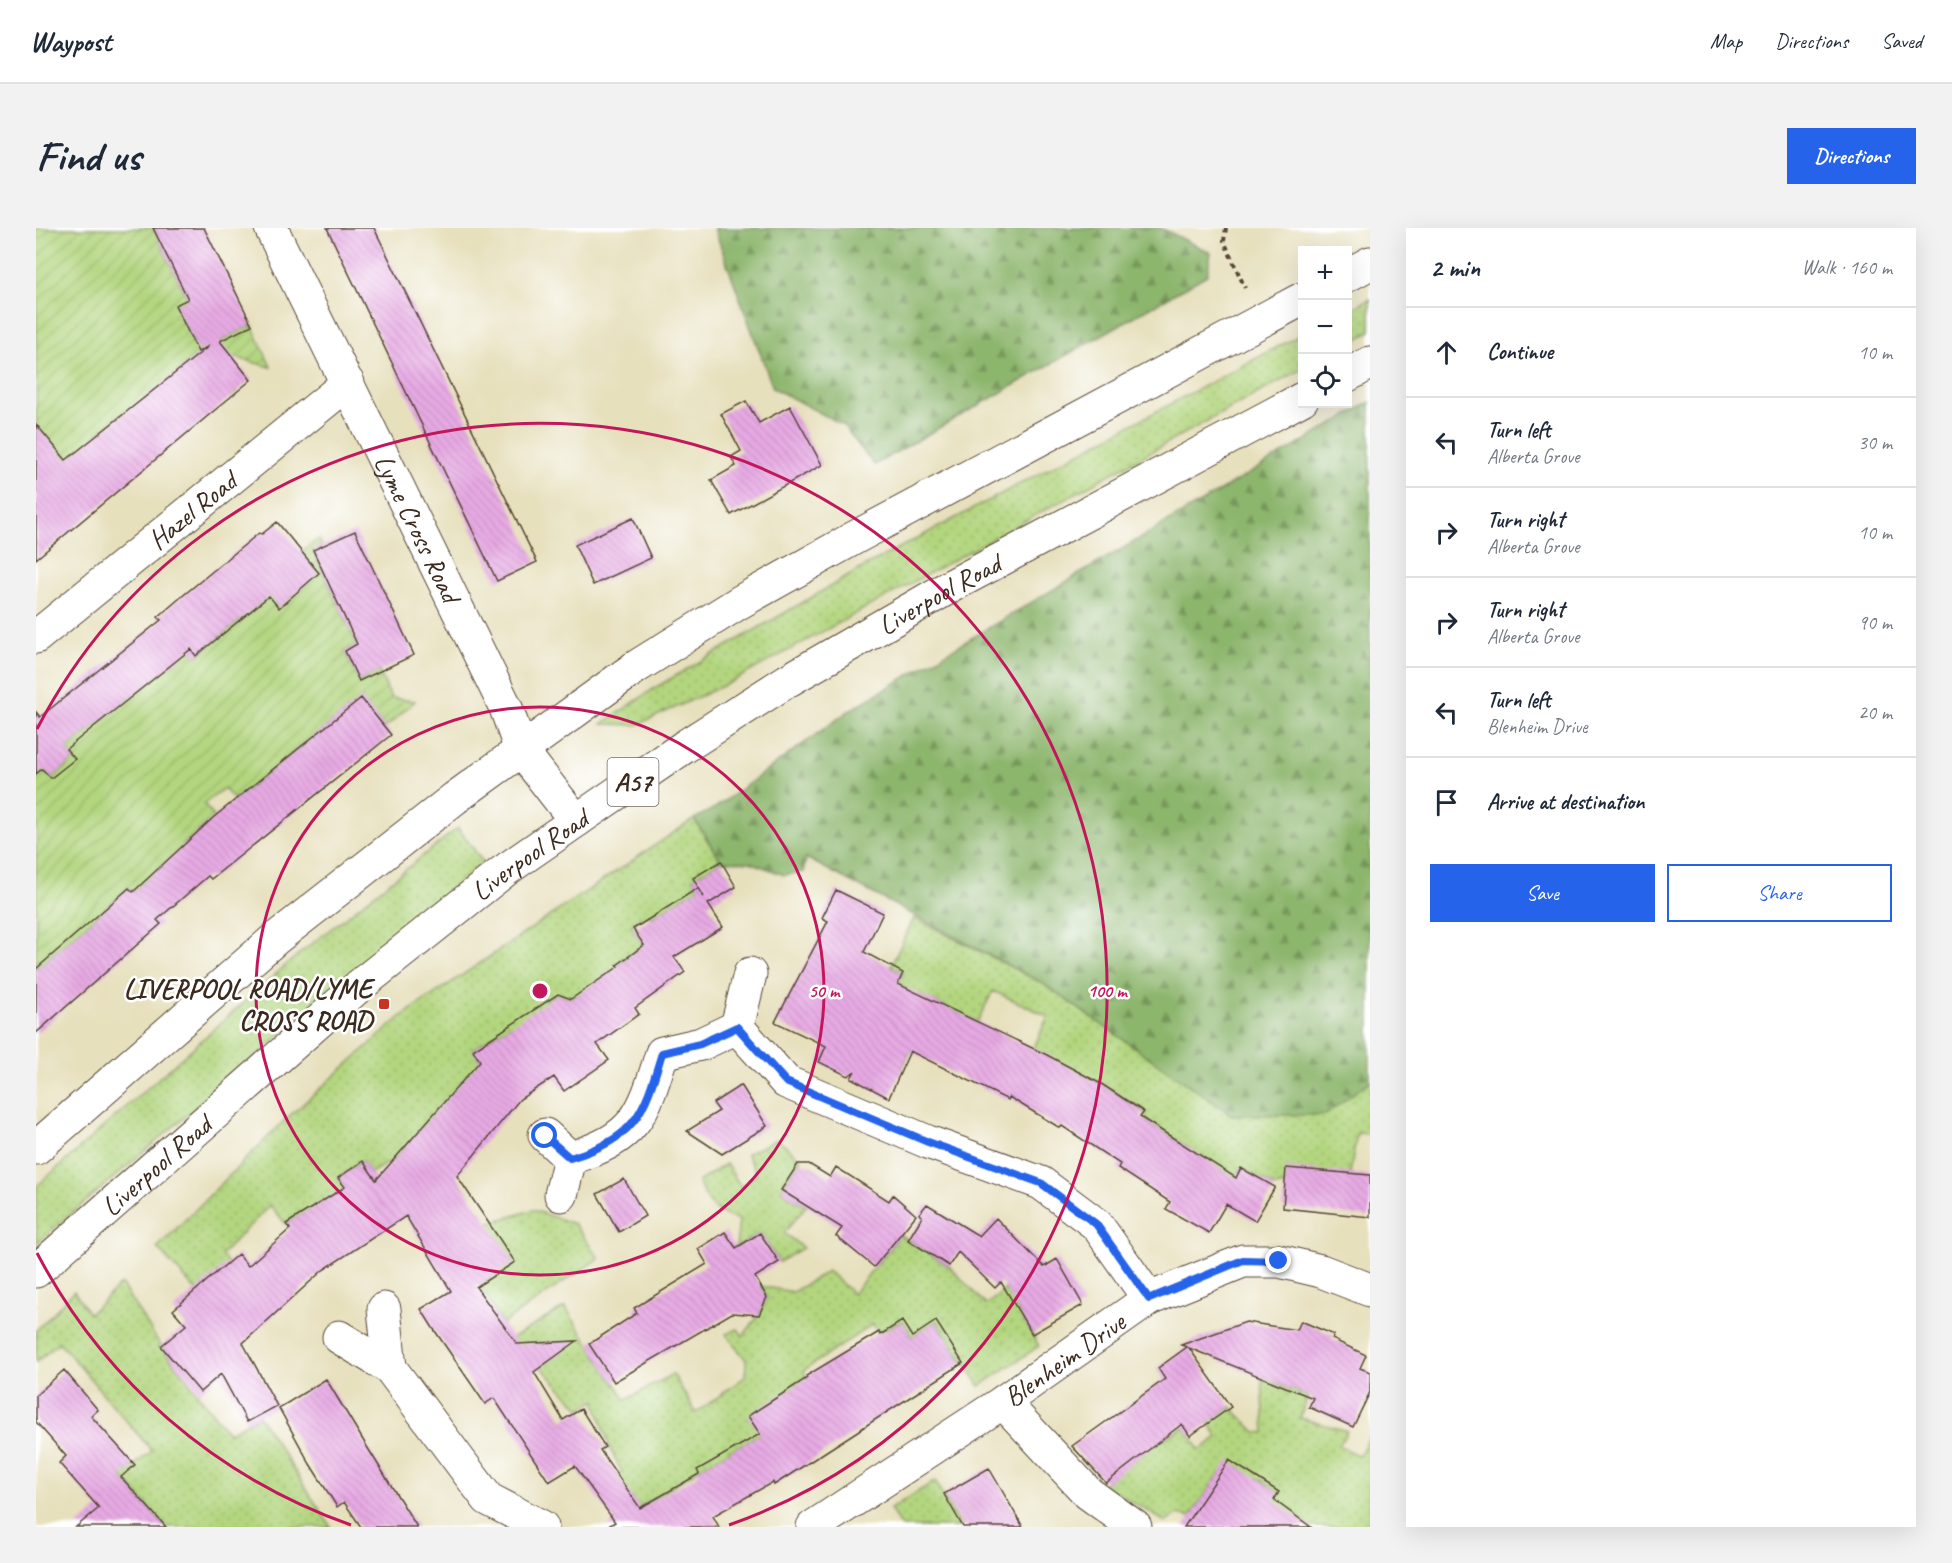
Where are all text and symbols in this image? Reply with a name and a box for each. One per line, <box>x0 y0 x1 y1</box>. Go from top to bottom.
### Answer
text: Waypost <box>30 24 111 59</box>
text: Map <box>1710 28 1742 54</box>
text: Directions <box>1775 28 1848 54</box>
text: Saved <box>1881 28 1922 54</box>
button: Directions <box>1787 128 1916 184</box>
text: Find us <box>36 130 141 183</box>
map controls <box>1298 246 1352 408</box>
button: + <box>1298 246 1352 300</box>
text: 2 min <box>1430 251 1480 284</box>
text: Walk · 160 m <box>1802 255 1892 280</box>
button: − <box>1298 300 1352 354</box>
icon: ahead <box>1430 336 1463 369</box>
text: Continue <box>1487 338 1553 366</box>
text: 10 m <box>1858 340 1892 365</box>
button: locate <box>1298 354 1352 408</box>
text: Turn left <box>1487 416 1551 444</box>
icon: left <box>1430 426 1463 459</box>
text: 30 m <box>1858 430 1892 455</box>
text: Alberta Grove <box>1487 444 1579 469</box>
street label: Lyme Cross Road <box>367 448 471 611</box>
street label: Hazel Road <box>140 461 247 557</box>
text: Turn right <box>1487 506 1564 534</box>
icon: right <box>1430 516 1463 549</box>
text: 10 m <box>1858 520 1892 545</box>
text: Alberta Grove <box>1487 534 1579 559</box>
street label: Liverpool Road <box>871 544 1010 642</box>
text: Turn right <box>1487 596 1564 624</box>
icon: right <box>1430 606 1463 639</box>
text: 90 m <box>1858 610 1892 635</box>
text: Alberta Grove <box>1487 624 1579 649</box>
text: Turn left <box>1487 686 1551 714</box>
icon: left <box>1430 696 1463 729</box>
text: 20 m <box>1858 700 1892 725</box>
text: Blenheim Drive <box>1487 714 1587 739</box>
road number: A57 <box>608 758 658 806</box>
icon: arrive <box>1430 786 1463 819</box>
text: Arrive at destination <box>1487 788 1644 816</box>
street label: Liverpool Road <box>464 799 598 908</box>
button: Save <box>1430 864 1655 922</box>
button: Share <box>1667 864 1892 922</box>
place label: LIVERPOOL ROAD/LYME CROSS ROAD <box>124 971 376 1038</box>
text: 50 m <box>809 980 841 1002</box>
text: 100 m <box>1088 980 1128 1002</box>
centre of rings <box>530 981 550 1001</box>
marker: LIVERPOOL ROAD/LYME CROSS ROAD <box>377 997 391 1011</box>
street label: Liverpool Road <box>94 1105 221 1223</box>
route start <box>531 1122 557 1148</box>
route end <box>1265 1247 1291 1273</box>
street label: Blenheim Drive <box>996 1303 1133 1414</box>

